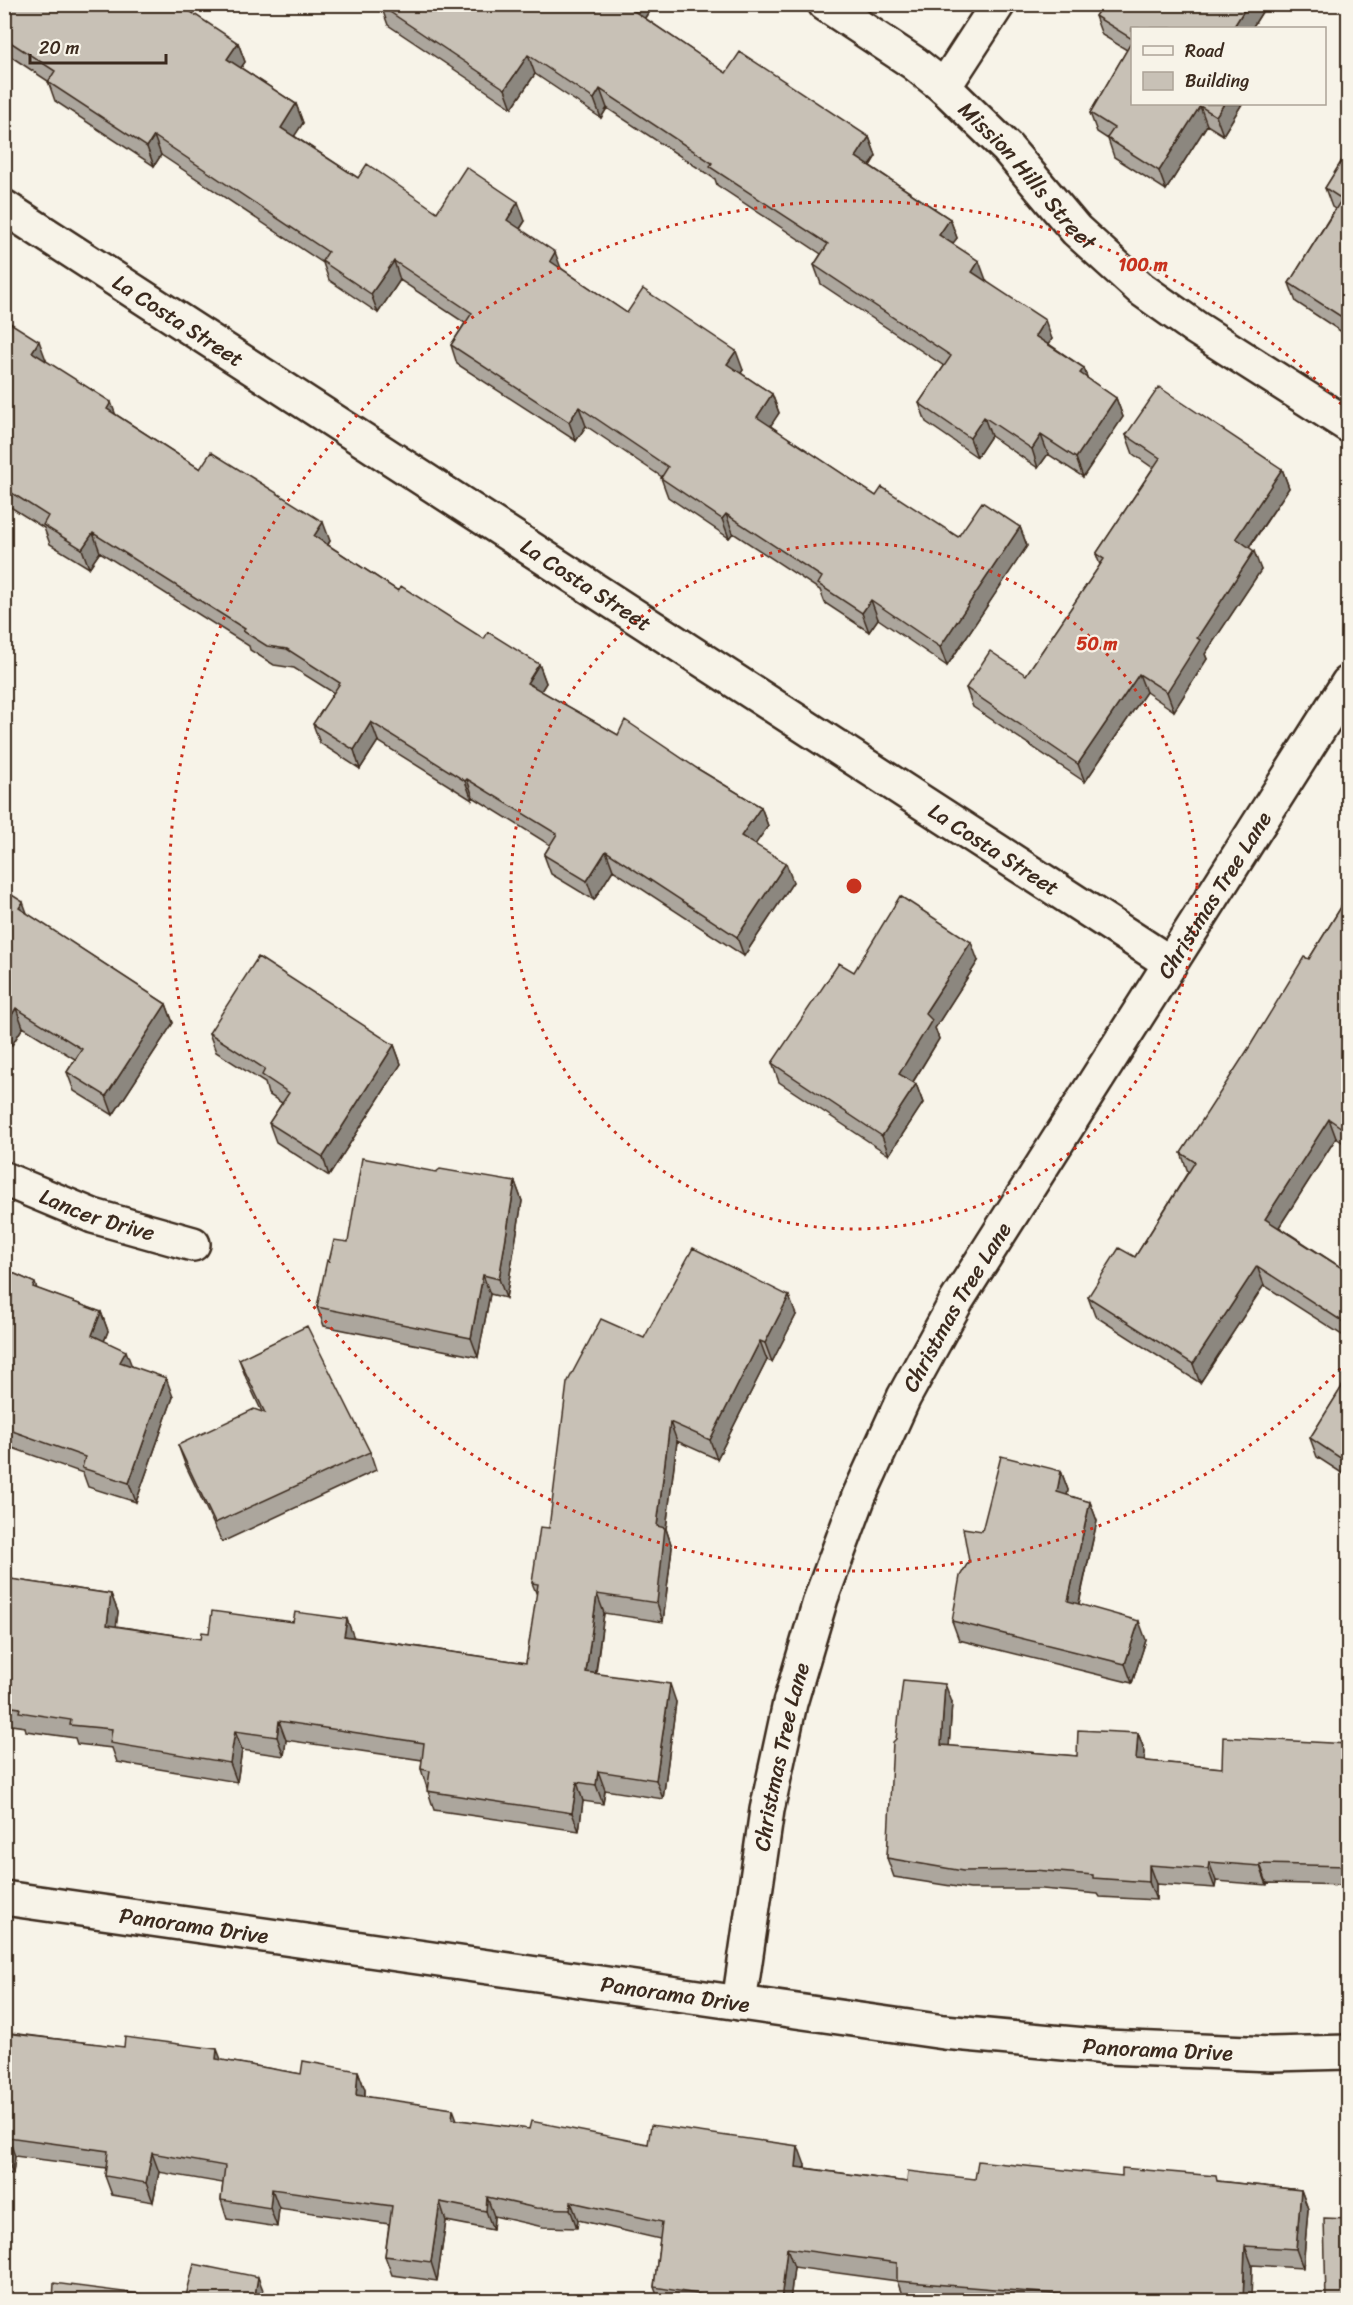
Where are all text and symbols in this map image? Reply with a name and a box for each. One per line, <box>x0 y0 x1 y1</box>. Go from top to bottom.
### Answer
scale bar <box>30 27 166 65</box>
legend <box>1131 27 1326 105</box>
text: 20 m <box>39 32 79 64</box>
text: Road <box>1185 35 1225 67</box>
text: Building <box>1185 65 1249 97</box>
street label: Mission Hills Street <box>949 91 1107 261</box>
text: 100 m <box>1119 249 1168 281</box>
street label: La Costa Street <box>105 263 253 378</box>
street label: La Costa Street <box>513 527 660 642</box>
text: 50 m <box>1077 628 1118 660</box>
street label: La Costa Street <box>920 792 1068 906</box>
street label: Christmas Tree Lane <box>1146 803 1282 986</box>
centre of rings <box>844 876 864 896</box>
street label: Lancer Drive <box>33 1176 159 1252</box>
street label: Christmas Tree Lane <box>891 1213 1022 1399</box>
street label: Christmas Tree Lane <box>742 1657 821 1854</box>
street label: Panorama Drive <box>117 1895 272 1955</box>
street label: Panorama Drive <box>598 1964 753 2024</box>
street label: Panorama Drive <box>1081 2025 1234 2072</box>

